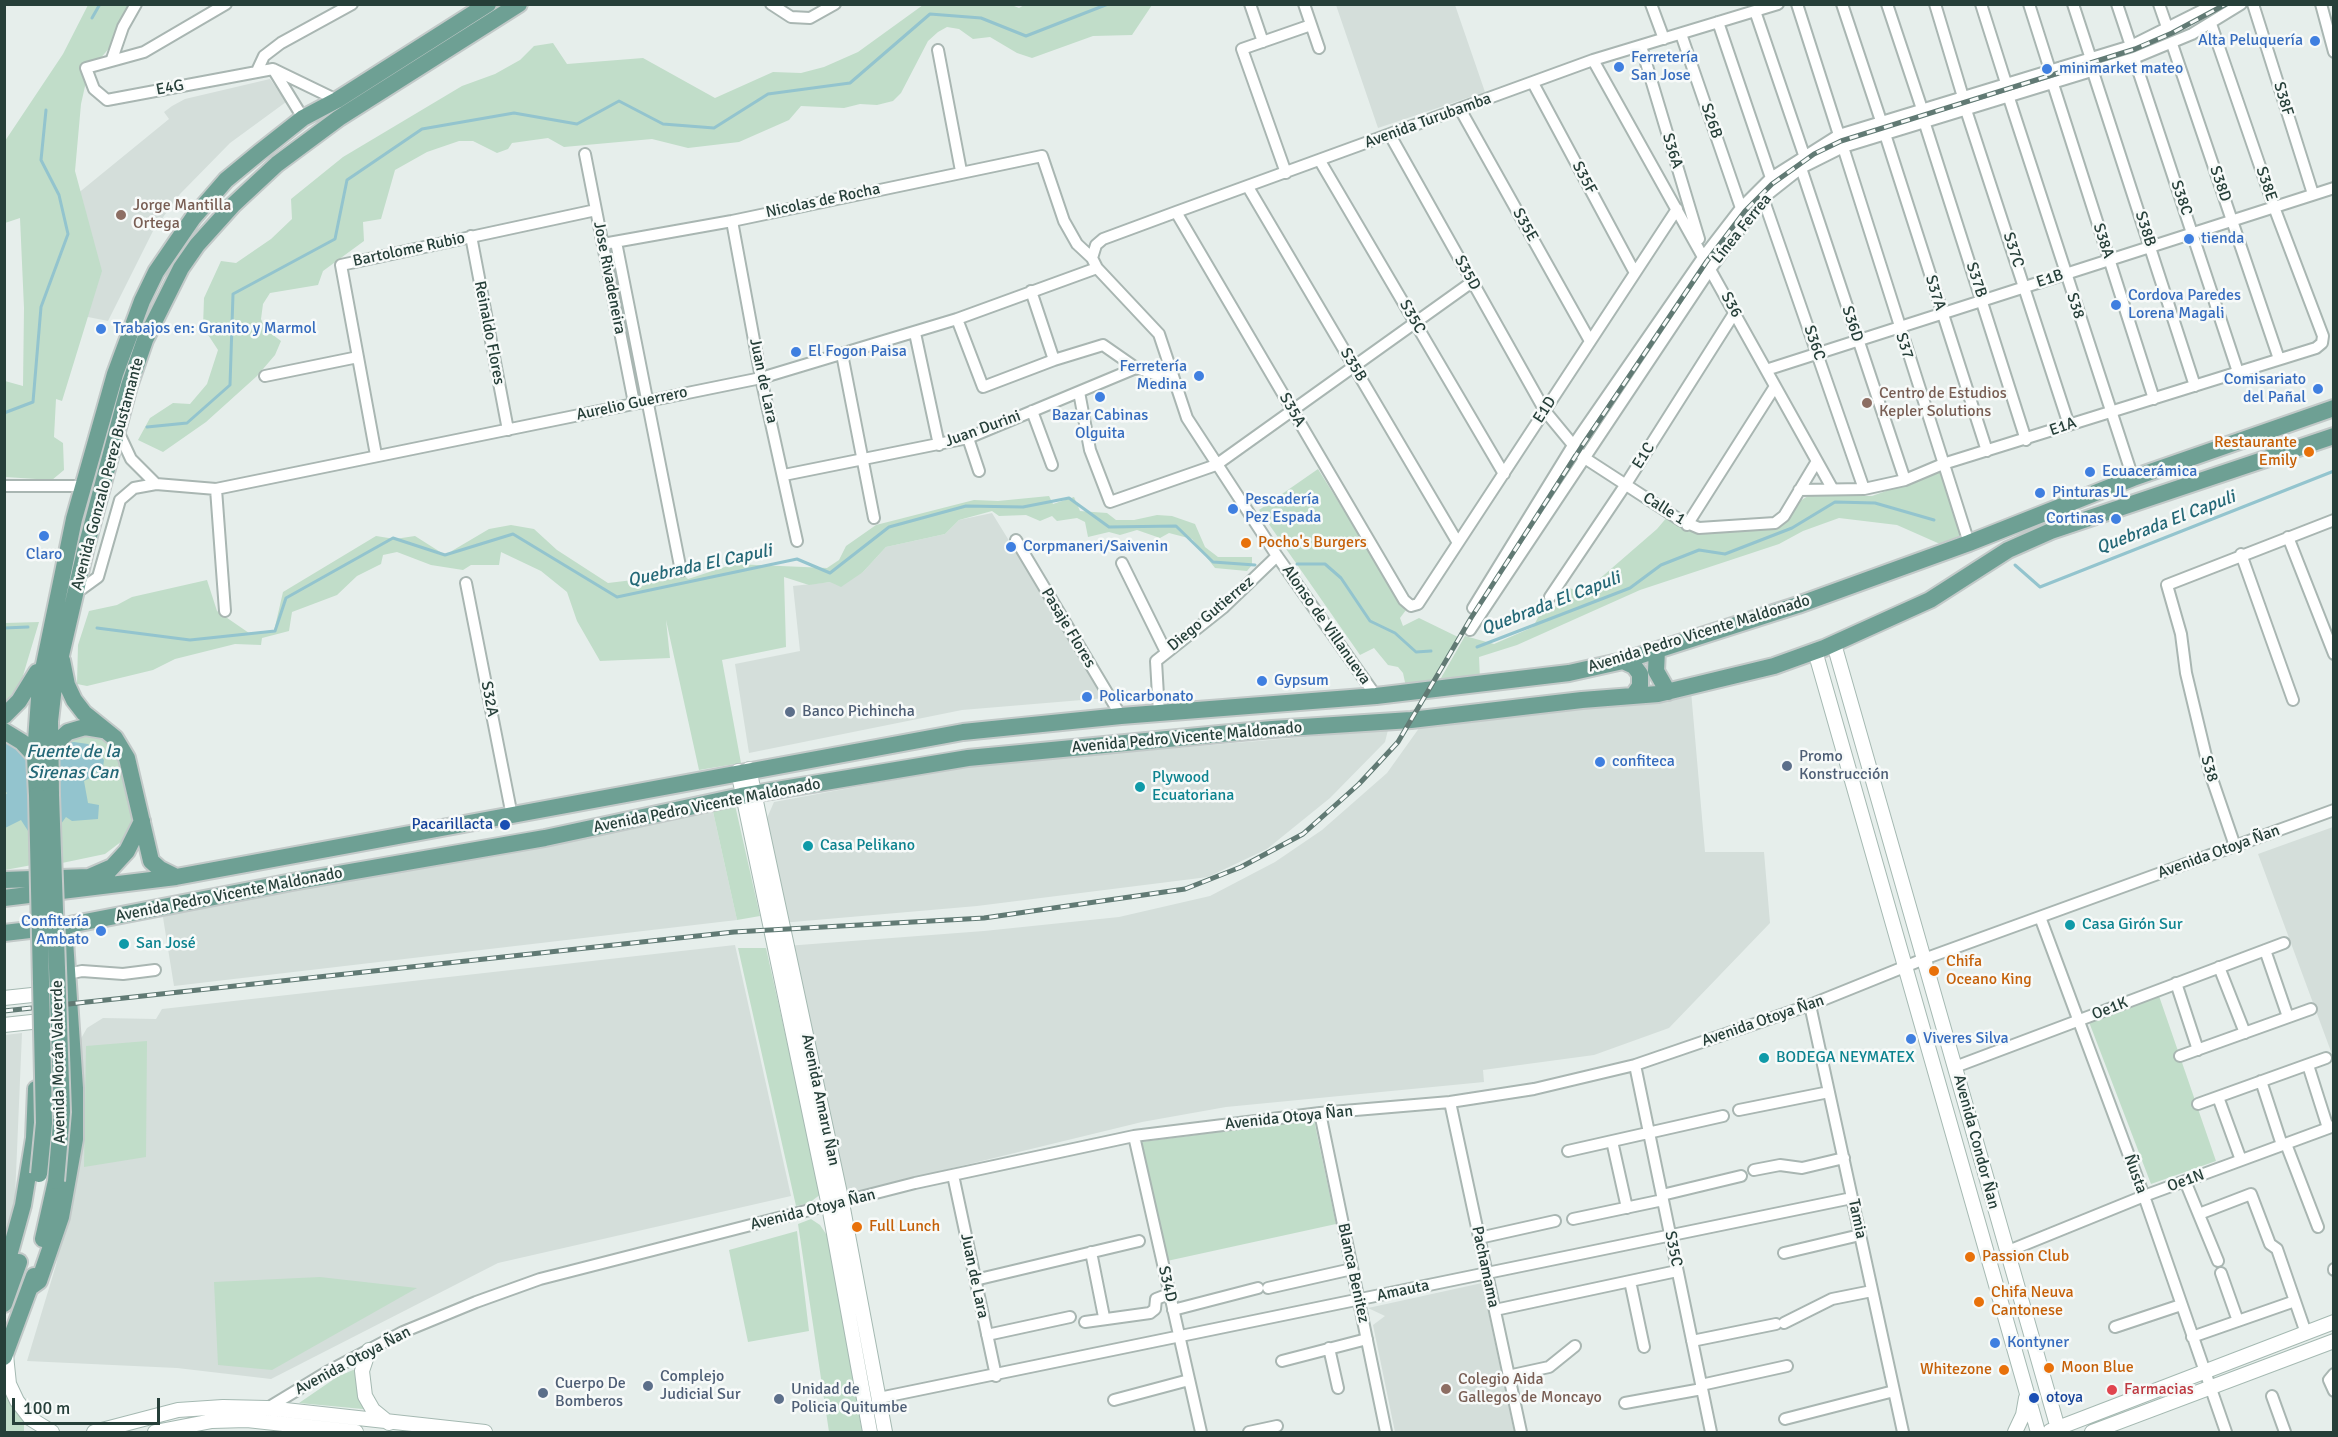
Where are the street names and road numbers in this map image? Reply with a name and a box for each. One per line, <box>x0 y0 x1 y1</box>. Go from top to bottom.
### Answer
street label: E4G <box>154 76 186 100</box>
street label: S38F <box>2269 80 2297 118</box>
street label: Avenida Turubamba <box>1362 89 1494 153</box>
street label: S26B <box>1696 101 1726 141</box>
street label: S36A <box>1658 131 1686 171</box>
street label: S35F <box>1567 158 1601 198</box>
street label: S38D <box>2205 164 2235 204</box>
street label: S38E <box>2251 164 2281 204</box>
street label: S38C <box>2166 178 2196 218</box>
street label: Nicolas de Rocha <box>764 180 882 222</box>
street label: Línea Ferrea <box>1708 190 1776 268</box>
street label: S35E <box>1508 205 1542 245</box>
street label: S38B <box>2130 209 2160 249</box>
street label: Jose Rivadeneira <box>589 220 629 336</box>
street label: S38A <box>2088 221 2118 261</box>
street label: Bartolome Rubio <box>351 229 467 271</box>
street label: S37C <box>1998 230 2028 270</box>
street label: S35D <box>1450 252 1484 294</box>
street label: S37B <box>1961 260 1991 300</box>
street label: E1B <box>2034 266 2066 292</box>
street label: S37A <box>1921 273 1949 313</box>
street label: Reinaldo Flores <box>470 279 508 387</box>
street label: S36 <box>1716 289 1746 321</box>
street label: S38 <box>2062 291 2088 321</box>
street label: S35C <box>1395 297 1429 337</box>
street label: S36D <box>1837 304 1867 344</box>
street label: S36C <box>1799 323 1829 363</box>
street label: S37 <box>1891 331 1917 361</box>
street label: Juan de Lara <box>745 337 781 425</box>
street label: S35B <box>1336 345 1370 385</box>
street label: Avenida Gonzalo Perez Bustamante <box>68 356 148 592</box>
street label: Aurelio Guerrero <box>575 383 689 425</box>
street label: S35A <box>1275 390 1309 430</box>
street label: E1D <box>1529 393 1561 427</box>
street label: Juan Durini <box>943 406 1023 452</box>
street label: E1A <box>2047 413 2079 441</box>
street label: E1C <box>1629 439 1659 473</box>
street label: Calle 1 <box>1639 488 1689 530</box>
street label: Alonso de Villanueva <box>1278 562 1374 688</box>
street label: Diego Gutierrez <box>1164 572 1258 656</box>
street label: Pasaje Flores <box>1037 585 1099 671</box>
street label: Avenida Pedro Vicente Maldonado <box>1586 591 1812 677</box>
street label: S32A <box>476 680 502 718</box>
street label: Avenida Pedro Vicente Maldonado <box>1071 718 1303 758</box>
street label: S38 <box>2196 754 2222 784</box>
street label: Avenida Pedro Vicente Maldonado <box>592 775 822 837</box>
street label: Avenida Otoya Ñan <box>2155 821 2283 883</box>
street label: Avenida Pedro Vicente Maldonado <box>114 864 344 926</box>
street label: Avenida Morán Valverde <box>48 980 70 1144</box>
street label: Avenida Otoya Ñan <box>1699 991 1827 1051</box>
street label: Oe1K <box>2089 993 2131 1025</box>
street label: Avenida Amaru Ñan <box>797 1032 843 1168</box>
street label: Avenida Condor Ñan <box>1949 1073 2003 1211</box>
street label: Avenida Otoya Ñan <box>1224 1102 1354 1134</box>
street label: Ñusta <box>2119 1152 2151 1196</box>
street label: Oe1N <box>2165 1165 2207 1197</box>
street label: Avenida Otoya Ñan <box>748 1185 878 1235</box>
street label: Tamia <box>1843 1197 1871 1241</box>
street label: Blanca Benitez <box>1333 1221 1373 1325</box>
street label: Pachamama <box>1467 1224 1503 1310</box>
street label: S35C <box>1660 1229 1686 1269</box>
street label: Juan de Lara <box>956 1232 992 1320</box>
street label: S34D <box>1154 1264 1180 1304</box>
street label: Amauta <box>1375 1276 1431 1306</box>
street label: Avenida Otoya Ñan <box>292 1322 414 1400</box>

